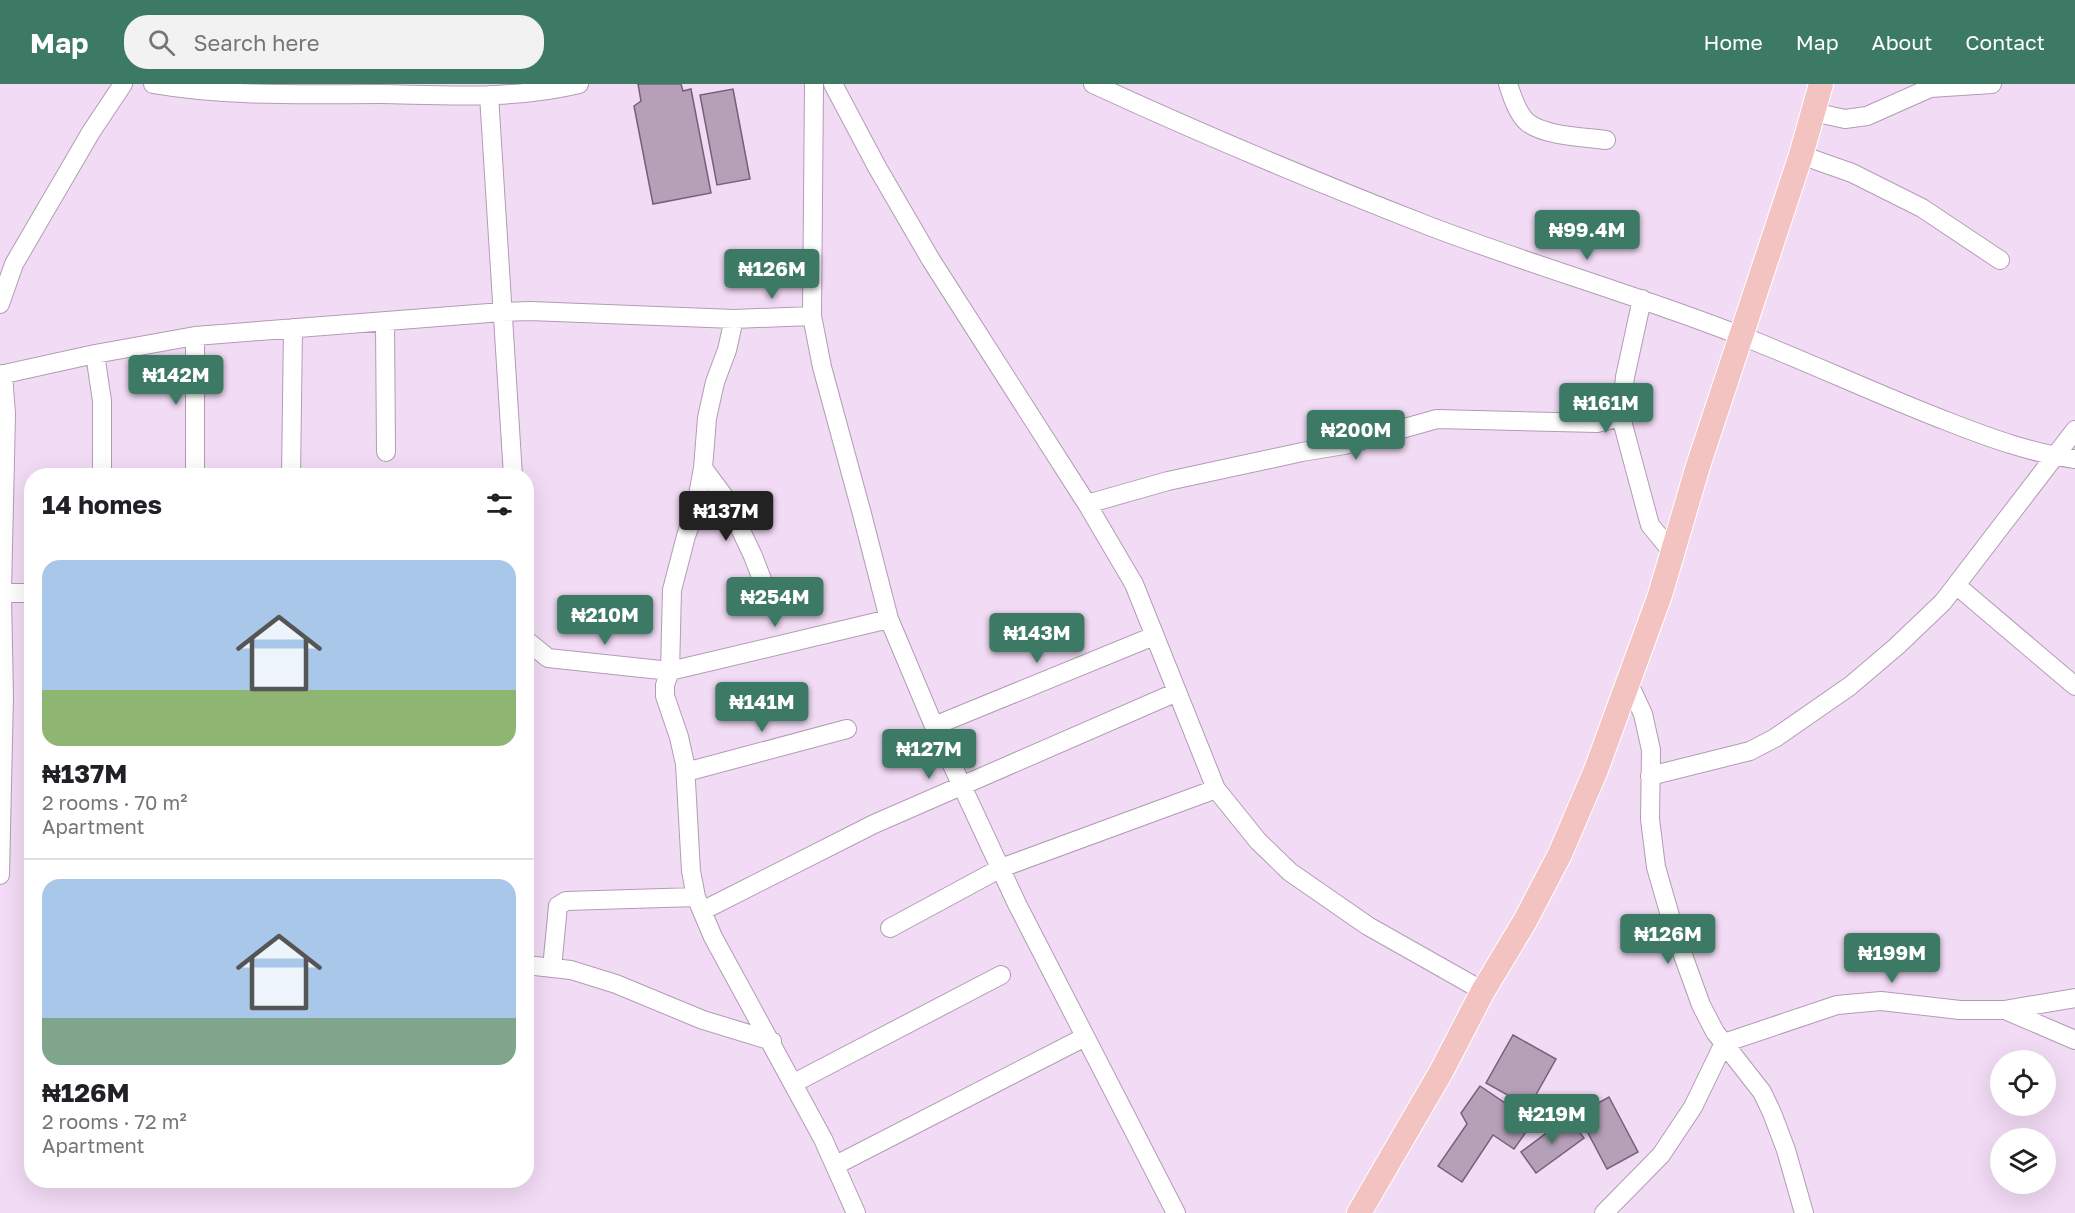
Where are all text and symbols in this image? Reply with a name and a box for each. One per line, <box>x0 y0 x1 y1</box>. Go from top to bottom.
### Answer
search box <box>124 15 544 69</box>
text: Map <box>30 26 88 59</box>
icon: search <box>145 26 178 59</box>
text: Search here <box>193 29 319 56</box>
text: Home <box>1703 29 1763 55</box>
text: Map <box>1796 29 1839 55</box>
text: About <box>1872 29 1932 55</box>
text: Contact <box>1965 29 2045 55</box>
pin: ₦99.4M <box>1538 210 1636 261</box>
text: ₦99.4M <box>1549 217 1625 241</box>
pin: ₦126M <box>730 249 814 300</box>
text: ₦126M <box>738 256 806 280</box>
pin: ₦142M <box>134 355 218 406</box>
text: ₦142M <box>142 362 210 386</box>
pin: ₦161M <box>1564 383 1648 434</box>
text: ₦161M <box>1573 390 1639 414</box>
pin: ₦200M <box>1314 410 1398 461</box>
text: ₦200M <box>1321 417 1391 441</box>
icon: filters <box>483 488 516 521</box>
text: 14 homes <box>42 489 162 520</box>
pin: ₦137M <box>684 491 768 542</box>
text: ₦137M <box>693 498 759 522</box>
pin: ₦254M <box>733 577 817 628</box>
text: ₦254M <box>740 584 810 608</box>
pin: ₦210M <box>563 595 647 646</box>
icon: home <box>225 599 333 707</box>
text: ₦210M <box>571 602 639 626</box>
pin: ₦143M <box>995 613 1079 664</box>
text: ₦143M <box>1003 620 1071 644</box>
pin: ₦141M <box>720 682 804 733</box>
text: ₦141M <box>729 689 795 713</box>
pin: ₦127M <box>887 729 971 780</box>
text: ₦127M <box>896 736 962 760</box>
text: ₦137M <box>42 758 127 789</box>
text: 2 rooms · 70 m² <box>42 790 187 814</box>
text: Apartment <box>42 814 145 838</box>
pin: ₦126M <box>1626 914 1710 965</box>
icon: home <box>225 918 333 1026</box>
text: ₦126M <box>1634 921 1702 945</box>
pin: ₦199M <box>1850 933 1934 984</box>
text: ₦199M <box>1858 940 1926 964</box>
map controls <box>1990 1050 2056 1194</box>
button: locate <box>1990 1050 2056 1116</box>
text: ₦126M <box>42 1077 130 1108</box>
pin: ₦219M <box>1510 1094 1594 1145</box>
text: ₦219M <box>1518 1101 1586 1125</box>
text: 2 rooms · 72 m² <box>42 1109 187 1133</box>
button: layers <box>1990 1128 2056 1194</box>
text: Apartment <box>42 1133 145 1157</box>

